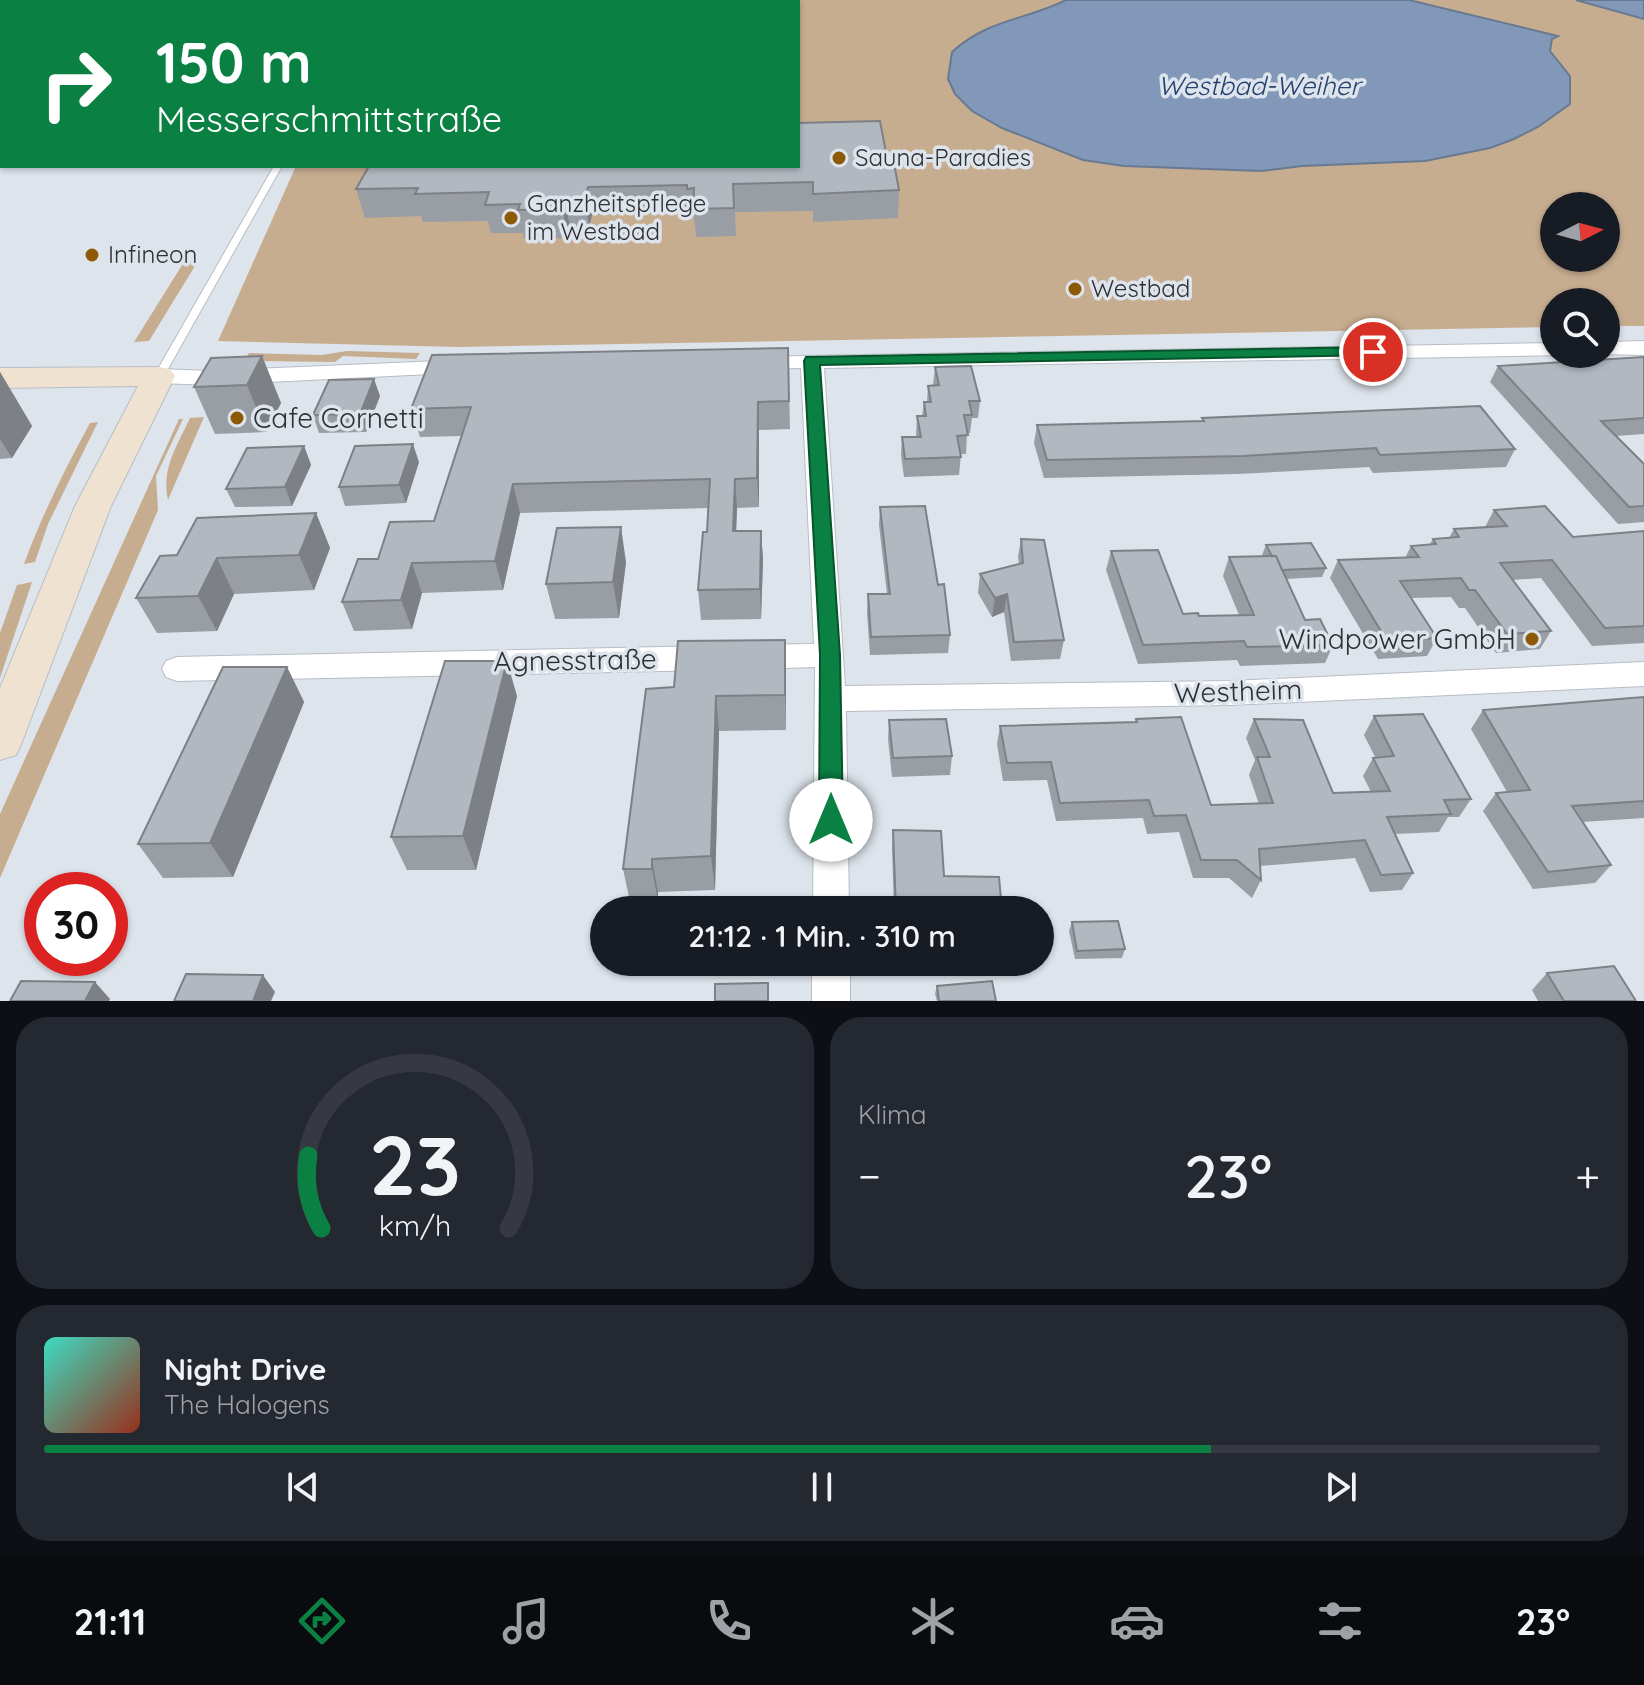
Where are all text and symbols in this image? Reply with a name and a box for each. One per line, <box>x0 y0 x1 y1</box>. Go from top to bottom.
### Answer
text: 150 m <box>156 27 312 97</box>
icon: right <box>24 32 128 136</box>
water label: Westbad-Weiher <box>1158 69 1363 102</box>
text: Messerschmittstraße <box>156 96 502 141</box>
place label: Sauna-Paradies <box>855 142 1031 172</box>
marker: Sauna-Paradies <box>830 149 848 167</box>
place label: Ganzheitspflege im Westbad <box>527 188 706 246</box>
north arrow <box>1540 192 1620 272</box>
map controls <box>1540 192 1620 368</box>
marker: Ganzheitspflege im Westbad <box>502 209 520 227</box>
place label: Infineon <box>108 239 197 269</box>
marker: Infineon <box>83 246 101 264</box>
place label: Westbad <box>1091 273 1190 303</box>
marker: Westbad <box>1066 280 1084 298</box>
button: search <box>1540 288 1620 368</box>
pin <box>1339 318 1407 386</box>
icon: arrive <box>1351 330 1395 374</box>
place label: Cafe Cornetti <box>253 400 424 435</box>
marker: Cafe Cornetti <box>228 409 246 427</box>
place label: Windpower GmbH <box>1279 621 1516 656</box>
marker: Windpower GmbH <box>1523 630 1541 648</box>
street label: Agnesstraße <box>493 641 657 678</box>
street label: Westheim <box>1173 671 1303 710</box>
position arrow <box>789 778 873 862</box>
speed limit sign: 30 <box>24 872 128 976</box>
text: 21:12 · 1 Min. · 310 m <box>688 917 956 955</box>
text: Klima <box>858 1098 927 1131</box>
text: 23 <box>369 1112 461 1216</box>
text: 23° <box>1184 1138 1272 1213</box>
text: − <box>858 1148 881 1203</box>
text: + <box>1575 1148 1600 1203</box>
text: km/h <box>379 1207 451 1243</box>
text: Night Drive <box>164 1350 326 1388</box>
text: The Halogens <box>164 1388 330 1421</box>
icon: previous <box>281 1465 325 1509</box>
icon: pause <box>800 1465 844 1509</box>
icon: next <box>1319 1465 1363 1509</box>
icon: directions <box>294 1593 350 1649</box>
icon: music <box>498 1593 554 1649</box>
icon: phone <box>701 1593 757 1649</box>
icon: climate <box>905 1593 961 1649</box>
icon: car <box>1109 1593 1165 1649</box>
icon: filters <box>1312 1593 1368 1649</box>
text: 21:11 <box>74 1599 146 1644</box>
text: 23° <box>1516 1599 1570 1644</box>

